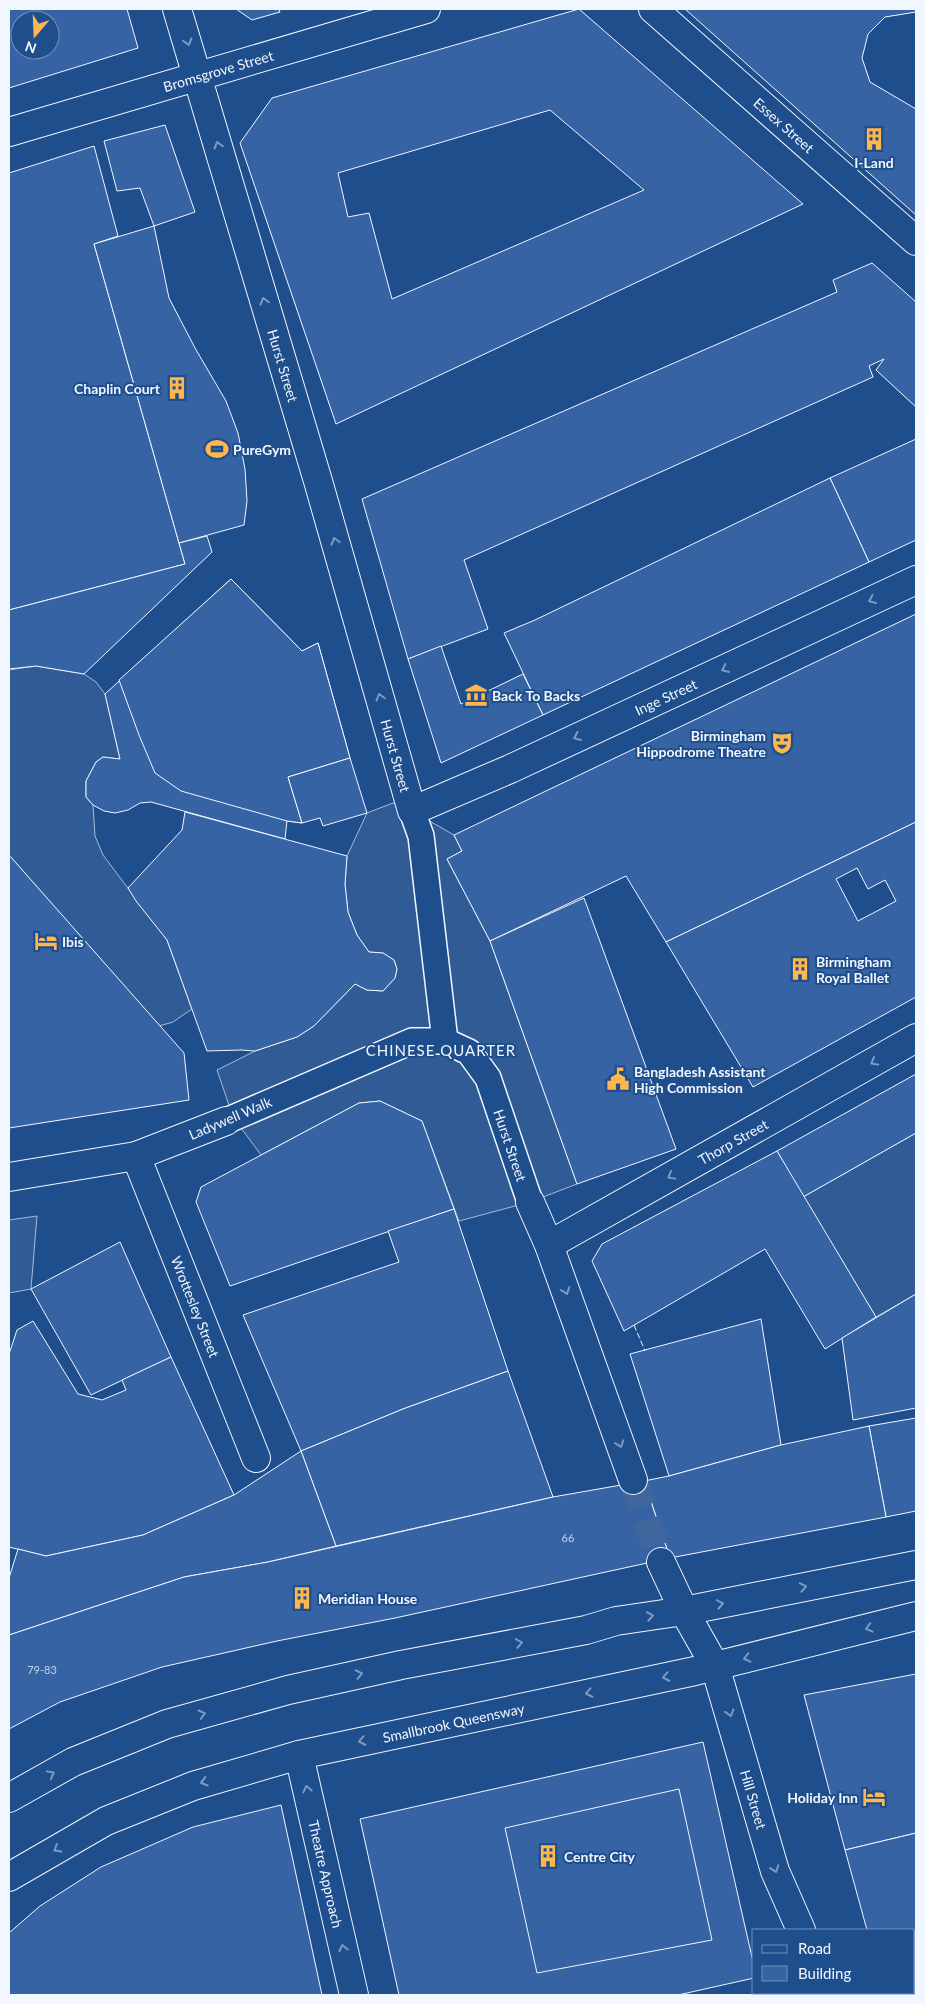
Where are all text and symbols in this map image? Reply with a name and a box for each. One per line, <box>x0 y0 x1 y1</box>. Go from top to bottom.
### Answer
north arrow <box>10 10 60 60</box>
text: N <box>23 38 38 58</box>
one-way arrow <box>182 38 192 46</box>
street label: Bromsgrove Street <box>161 46 275 95</box>
street label: Essex Street <box>751 94 818 156</box>
building icon: I-Land <box>861 126 887 152</box>
one-way arrow <box>214 142 224 150</box>
place label: I-Land <box>854 154 894 171</box>
one-way arrow <box>260 297 270 306</box>
street label: Hurst Street <box>265 327 302 404</box>
building icon: Chaplin Court <box>164 375 190 401</box>
place label: Chaplin Court <box>74 380 161 397</box>
sports icon: PureGym <box>204 436 230 462</box>
place label: PureGym <box>233 441 291 458</box>
one-way arrow <box>331 537 341 545</box>
one-way arrow <box>868 594 877 604</box>
one-way arrow <box>721 662 730 673</box>
street label: Inge Street <box>632 675 699 718</box>
museum icon: Back To Backs <box>463 682 489 708</box>
place label: Back To Backs <box>492 687 580 704</box>
one-way arrow <box>375 693 385 702</box>
street label: Hurst Street <box>378 717 415 794</box>
place label: Birmingham Hippodrome Theatre <box>636 727 767 760</box>
theatre icon: Birmingham Hippodrome Theatre <box>769 730 795 756</box>
one-way arrow <box>573 731 582 742</box>
hotel icon: Ibis <box>33 928 59 954</box>
place label: Ibis <box>62 933 84 950</box>
place label: Birmingham Royal Ballet <box>816 953 891 986</box>
building icon: Birmingham Royal Ballet <box>787 956 813 982</box>
district label: CHINESE QUARTER <box>366 1041 516 1059</box>
one-way arrow <box>870 1056 879 1066</box>
place label: Bangladesh Assistant High Commission <box>634 1063 766 1096</box>
public building icon: Bangladesh Assistant High Commission <box>605 1066 631 1092</box>
street label: Ladywell Walk <box>186 1093 275 1143</box>
street label: Hurst Street <box>491 1107 531 1183</box>
street label: Thorp Street <box>695 1115 771 1168</box>
one-way arrow <box>668 1170 677 1180</box>
street label: Wrottesley Street <box>168 1253 224 1360</box>
one-way arrow <box>560 1286 570 1295</box>
one-way arrow <box>614 1439 624 1448</box>
house number: 66 <box>562 1531 574 1544</box>
one-way arrow <box>799 1583 807 1593</box>
building icon: Meridian House <box>289 1585 315 1611</box>
place label: Meridian House <box>318 1590 418 1607</box>
one-way arrow <box>715 1599 724 1610</box>
one-way arrow <box>646 1612 654 1622</box>
one-way arrow <box>864 1622 873 1633</box>
one-way arrow <box>514 1638 523 1648</box>
one-way arrow <box>742 1652 751 1663</box>
house number: 79-83 <box>27 1663 57 1676</box>
one-way arrow <box>355 1669 364 1680</box>
one-way arrow <box>661 1671 670 1682</box>
one-way arrow <box>585 1687 593 1698</box>
street label: Smallbrook Queensway <box>381 1699 526 1746</box>
one-way arrow <box>724 1708 734 1716</box>
one-way arrow <box>197 1710 206 1720</box>
one-way arrow <box>357 1735 366 1746</box>
street label: Hill Street <box>737 1768 771 1831</box>
one-way arrow <box>46 1770 55 1780</box>
one-way arrow <box>201 1777 209 1787</box>
hotel icon: Holiday Inn <box>861 1784 887 1810</box>
one-way arrow <box>302 1785 313 1794</box>
place label: Holiday Inn <box>787 1789 858 1806</box>
street label: Theatre Approach <box>306 1818 347 1929</box>
one-way arrow <box>53 1843 62 1853</box>
building icon: Centre City <box>535 1843 561 1869</box>
place label: Centre City <box>564 1848 636 1865</box>
one-way arrow <box>769 1864 779 1872</box>
legend <box>752 1929 915 1994</box>
text: Road <box>798 1939 831 1957</box>
one-way arrow <box>338 1943 349 1952</box>
text: Building <box>798 1964 851 1982</box>

